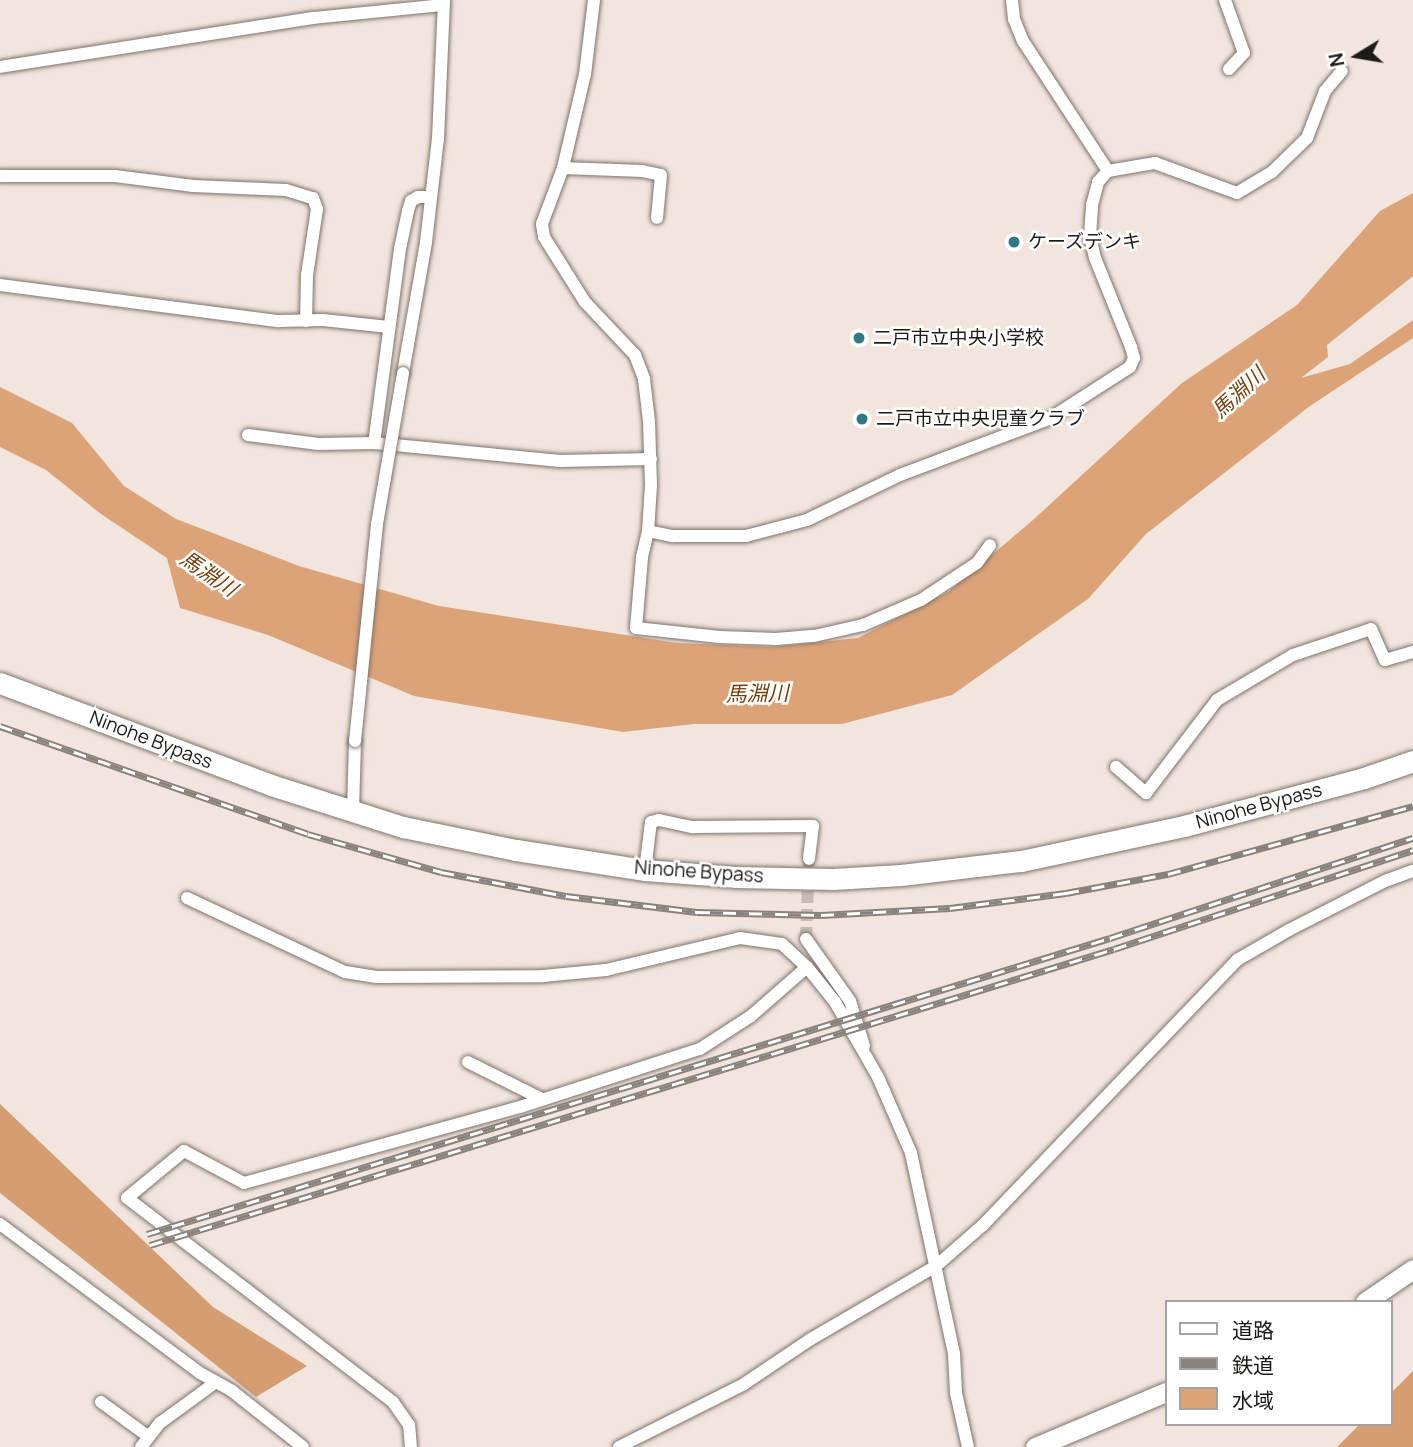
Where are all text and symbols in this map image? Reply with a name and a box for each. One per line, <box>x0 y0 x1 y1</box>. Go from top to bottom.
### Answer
north arrow <box>1322 21 1392 91</box>
text: N <box>1322 51 1350 69</box>
place label: ケーズデンキ <box>1028 231 1142 253</box>
marker: ケーズデンキ <box>1006 234 1022 250</box>
place label: 二戸市立中央小学校 <box>873 327 1044 349</box>
marker: 二戸市立中央小学校 <box>851 330 867 346</box>
water label: 馬淵川 <box>1206 361 1270 423</box>
place label: 二戸市立中央児童クラブ <box>876 408 1085 430</box>
marker: 二戸市立中央児童クラブ <box>854 411 870 427</box>
water label: 馬淵川 <box>176 545 242 601</box>
water label: 馬淵川 <box>725 680 789 706</box>
street label: Ninohe Bypass <box>86 706 216 774</box>
street label: Ninohe Bypass <box>1193 778 1325 834</box>
street label: Ninohe Bypass <box>634 856 764 888</box>
legend <box>1164 1300 1392 1426</box>
text: 道路 <box>1232 1316 1274 1344</box>
text: 鉄道 <box>1232 1351 1274 1379</box>
text: 水域 <box>1232 1386 1274 1414</box>

